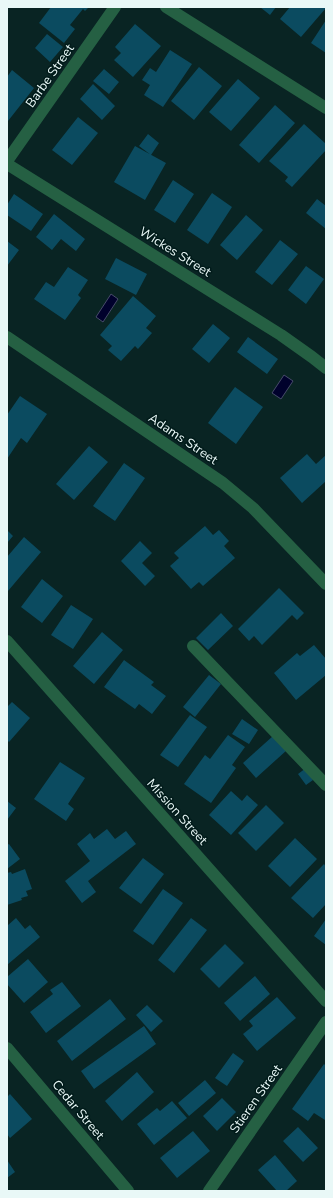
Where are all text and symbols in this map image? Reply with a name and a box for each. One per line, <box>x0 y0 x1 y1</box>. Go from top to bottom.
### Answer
street label: Barbe Street <box>22 40 79 111</box>
street label: Wickes Street <box>136 223 215 282</box>
street label: Adams Street <box>145 409 222 469</box>
street label: Mission Street <box>143 775 212 849</box>
street label: Stieren Street <box>226 1061 287 1137</box>
street label: Cedar Street <box>48 1076 109 1144</box>

